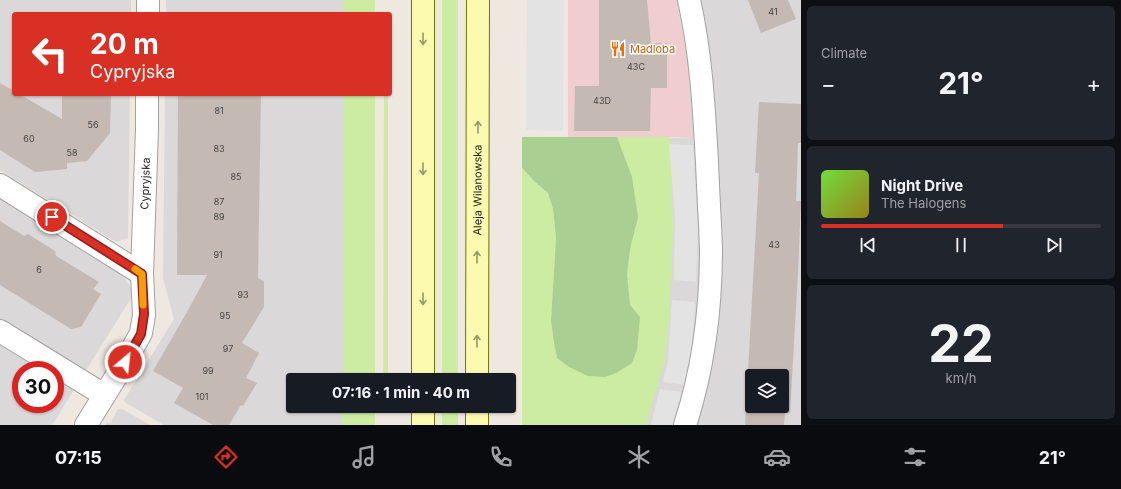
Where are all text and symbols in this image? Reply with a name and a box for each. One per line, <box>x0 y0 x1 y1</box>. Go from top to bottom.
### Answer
house number: 41 <box>768 6 778 17</box>
text: 20 m <box>90 27 159 61</box>
icon: left <box>24 28 76 80</box>
one-way arrow <box>419 32 427 45</box>
restaurant icon: Madloba <box>609 40 627 58</box>
place label: Madloba <box>630 42 675 56</box>
text: Climate <box>821 45 867 61</box>
text: Cypryjska <box>90 61 175 82</box>
house number: 43C <box>627 61 645 72</box>
text: 21° <box>938 65 984 101</box>
text: − <box>821 71 836 97</box>
text: + <box>1086 71 1101 97</box>
house number: 43D <box>593 95 611 106</box>
house number: 81 <box>214 105 224 116</box>
house number: 56 <box>87 119 99 130</box>
one-way arrow <box>474 121 482 134</box>
house number: 60 <box>23 133 35 144</box>
house number: 83 <box>213 143 225 154</box>
street label: Aleja Wilanowska <box>470 144 485 236</box>
house number: 58 <box>66 147 78 158</box>
street label: Cypryjska <box>137 157 153 210</box>
one-way arrow <box>419 162 427 175</box>
house number: 85 <box>230 171 242 182</box>
text: Night Drive <box>881 176 963 195</box>
text: The Halogens <box>881 195 966 211</box>
house number: 87 <box>214 196 224 207</box>
pin <box>35 200 69 234</box>
icon: arrive <box>41 206 63 228</box>
house number: 89 <box>213 211 225 222</box>
icon: previous <box>857 234 879 256</box>
icon: pause <box>950 234 972 256</box>
icon: next <box>1043 234 1065 256</box>
house number: 43 <box>768 239 780 250</box>
house number: 91 <box>213 249 223 260</box>
one-way arrow <box>473 251 481 264</box>
house number: 6 <box>36 264 42 275</box>
house number: 93 <box>237 289 249 300</box>
one-way arrow <box>419 292 427 305</box>
house number: 95 <box>219 310 231 321</box>
text: 22 <box>928 312 994 375</box>
one-way arrow <box>473 335 481 348</box>
position arrow <box>104 341 146 383</box>
house number: 97 <box>223 343 233 354</box>
speed limit sign: 30 <box>12 361 64 413</box>
house number: 99 <box>202 365 214 376</box>
map controls <box>745 369 789 413</box>
button: layers <box>745 369 789 413</box>
text: km/h <box>946 370 976 386</box>
text: 07:16 · 1 min · 40 m <box>332 383 470 402</box>
house number: 101 <box>196 391 209 402</box>
icon: directions <box>212 443 240 471</box>
icon: music <box>350 443 378 471</box>
icon: phone <box>487 443 515 471</box>
icon: climate <box>625 443 653 471</box>
icon: car <box>763 443 791 471</box>
icon: filters <box>901 443 929 471</box>
text: 07:15 <box>55 447 102 468</box>
text: 21° <box>1039 447 1066 468</box>

